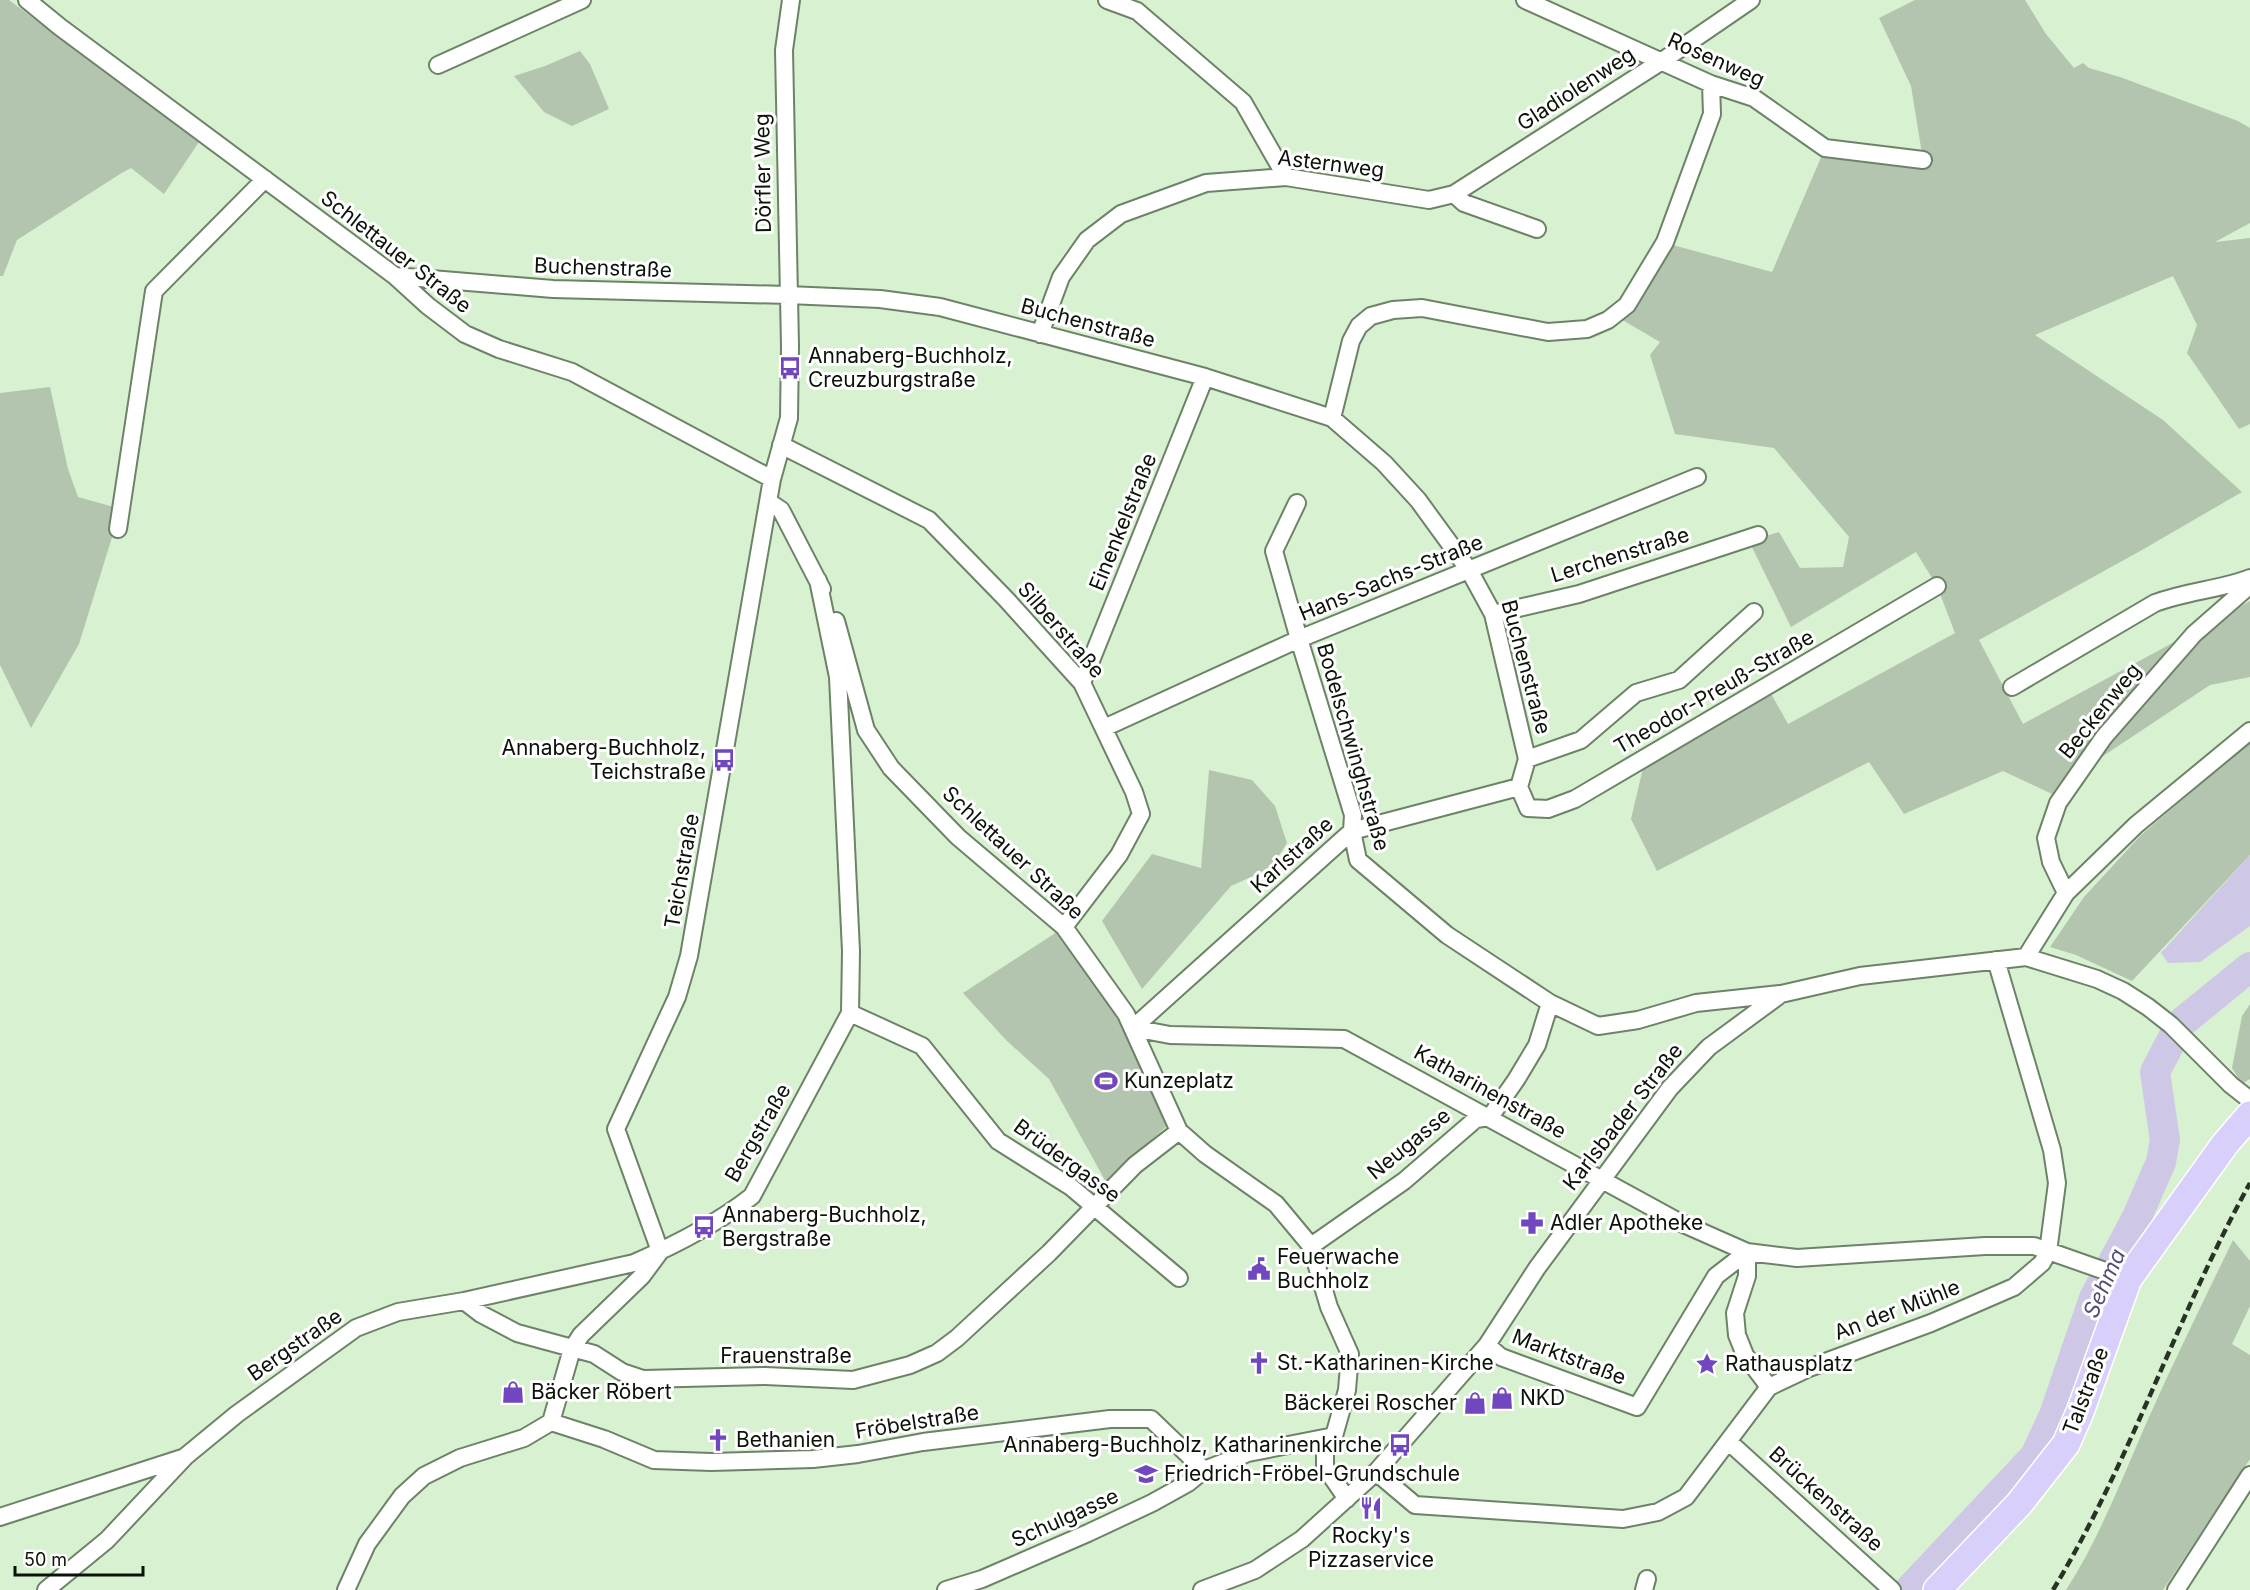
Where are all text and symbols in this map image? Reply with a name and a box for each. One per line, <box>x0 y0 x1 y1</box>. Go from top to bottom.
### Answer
street label: Rosenweg <box>1664 27 1769 92</box>
street label: Gladiolenweg <box>1512 41 1639 136</box>
street label: Dörfler Weg <box>749 113 776 233</box>
street label: Asternweg <box>1276 145 1386 182</box>
street label: Schlettauer Straße <box>316 185 477 318</box>
street label: Buchenstraße <box>534 253 672 282</box>
street label: Buchenstraße <box>1018 293 1158 352</box>
place label: Annaberg-Buchholz, Creuzburgstraße <box>808 343 1013 392</box>
bus stop icon: Annaberg-Buchholz, Creuzburgstraße <box>777 355 803 381</box>
street label: Einenkelstraße <box>1084 449 1161 594</box>
street label: Lerchenstraße <box>1548 522 1692 587</box>
street label: Hans-Sachs-Straße <box>1295 529 1486 626</box>
street label: Silberstraße <box>1013 576 1110 683</box>
street label: Buchenstraße <box>1497 597 1556 737</box>
street label: Theodor-Preuß-Straße <box>1609 624 1818 759</box>
street label: Bodelschwinghstraße <box>1312 640 1395 854</box>
street label: Beckenweg <box>2054 658 2146 763</box>
place label: Annaberg-Buchholz, Teichstraße <box>501 735 706 784</box>
bus stop icon: Annaberg-Buchholz, Teichstraße <box>711 747 737 773</box>
street label: Schlettauer Straße <box>938 781 1089 925</box>
street label: Teichstraße <box>659 811 704 930</box>
street label: Karlstraße <box>1245 811 1338 898</box>
street label: Karlsbader Straße <box>1558 1038 1688 1195</box>
street label: Katharinenstraße <box>1410 1039 1571 1144</box>
sports icon: Kunzeplatz <box>1093 1068 1119 1094</box>
place label: Kunzeplatz <box>1124 1068 1234 1093</box>
street label: Bergstraße <box>719 1079 796 1186</box>
street label: Neugasse <box>1362 1103 1455 1185</box>
street label: Brüdergasse <box>1009 1114 1126 1208</box>
place label: Annaberg-Buchholz, Bergstraße <box>722 1202 927 1251</box>
pharmacy icon: Adler Apotheke <box>1519 1210 1545 1236</box>
place label: Adler Apotheke <box>1550 1210 1703 1235</box>
bus stop icon: Annaberg-Buchholz, Bergstraße <box>691 1214 717 1240</box>
place label: Feuerwache Buchholz <box>1277 1244 1399 1293</box>
water label: Sehma <box>2077 1245 2131 1321</box>
public building icon: Feuerwache Buchholz <box>1246 1256 1272 1282</box>
street label: An der Mühle <box>1830 1274 1963 1345</box>
street label: Bergstraße <box>243 1303 347 1386</box>
street label: Marktstraße <box>1509 1323 1630 1390</box>
street label: Frauenstraße <box>720 1343 852 1368</box>
street label: Talstraße <box>2057 1344 2114 1438</box>
church icon: St.-Katharinen-Kirche <box>1246 1350 1272 1376</box>
place label: St.-Katharinen-Kirche <box>1277 1350 1494 1375</box>
place icon: Rathausplatz <box>1694 1351 1720 1377</box>
place label: Rathausplatz <box>1725 1351 1853 1376</box>
shop icon: Bäcker Röbert <box>500 1379 526 1405</box>
place label: Bäcker Röbert <box>531 1379 672 1404</box>
shop icon: NKD <box>1489 1385 1515 1411</box>
place label: NKD <box>1520 1385 1565 1410</box>
place label: Bäckerei Roscher <box>1284 1390 1457 1415</box>
shop icon: Bäckerei Roscher <box>1462 1390 1488 1416</box>
street label: Fröbelstraße <box>853 1399 981 1444</box>
church icon: Bethanien <box>705 1427 731 1453</box>
place label: Bethanien <box>736 1427 835 1452</box>
place label: Annaberg-Buchholz, Katharinenkirche <box>1003 1432 1382 1457</box>
bus stop icon: Annaberg-Buchholz, Katharinenkirche <box>1387 1432 1413 1458</box>
street label: Brückenstraße <box>1764 1441 1888 1556</box>
school or university icon: Friedrich-Fröbel-Grundschule <box>1133 1461 1159 1487</box>
place label: Friedrich-Fröbel-Grundschule <box>1164 1461 1460 1486</box>
street label: Schulgasse <box>1007 1483 1122 1552</box>
restaurant icon: Rocky's Pizzaservice <box>1358 1495 1384 1521</box>
place label: Rocky's Pizzaservice <box>1308 1523 1434 1572</box>
scale bar <box>15 1539 142 1577</box>
text: 50 m <box>24 1549 67 1570</box>

